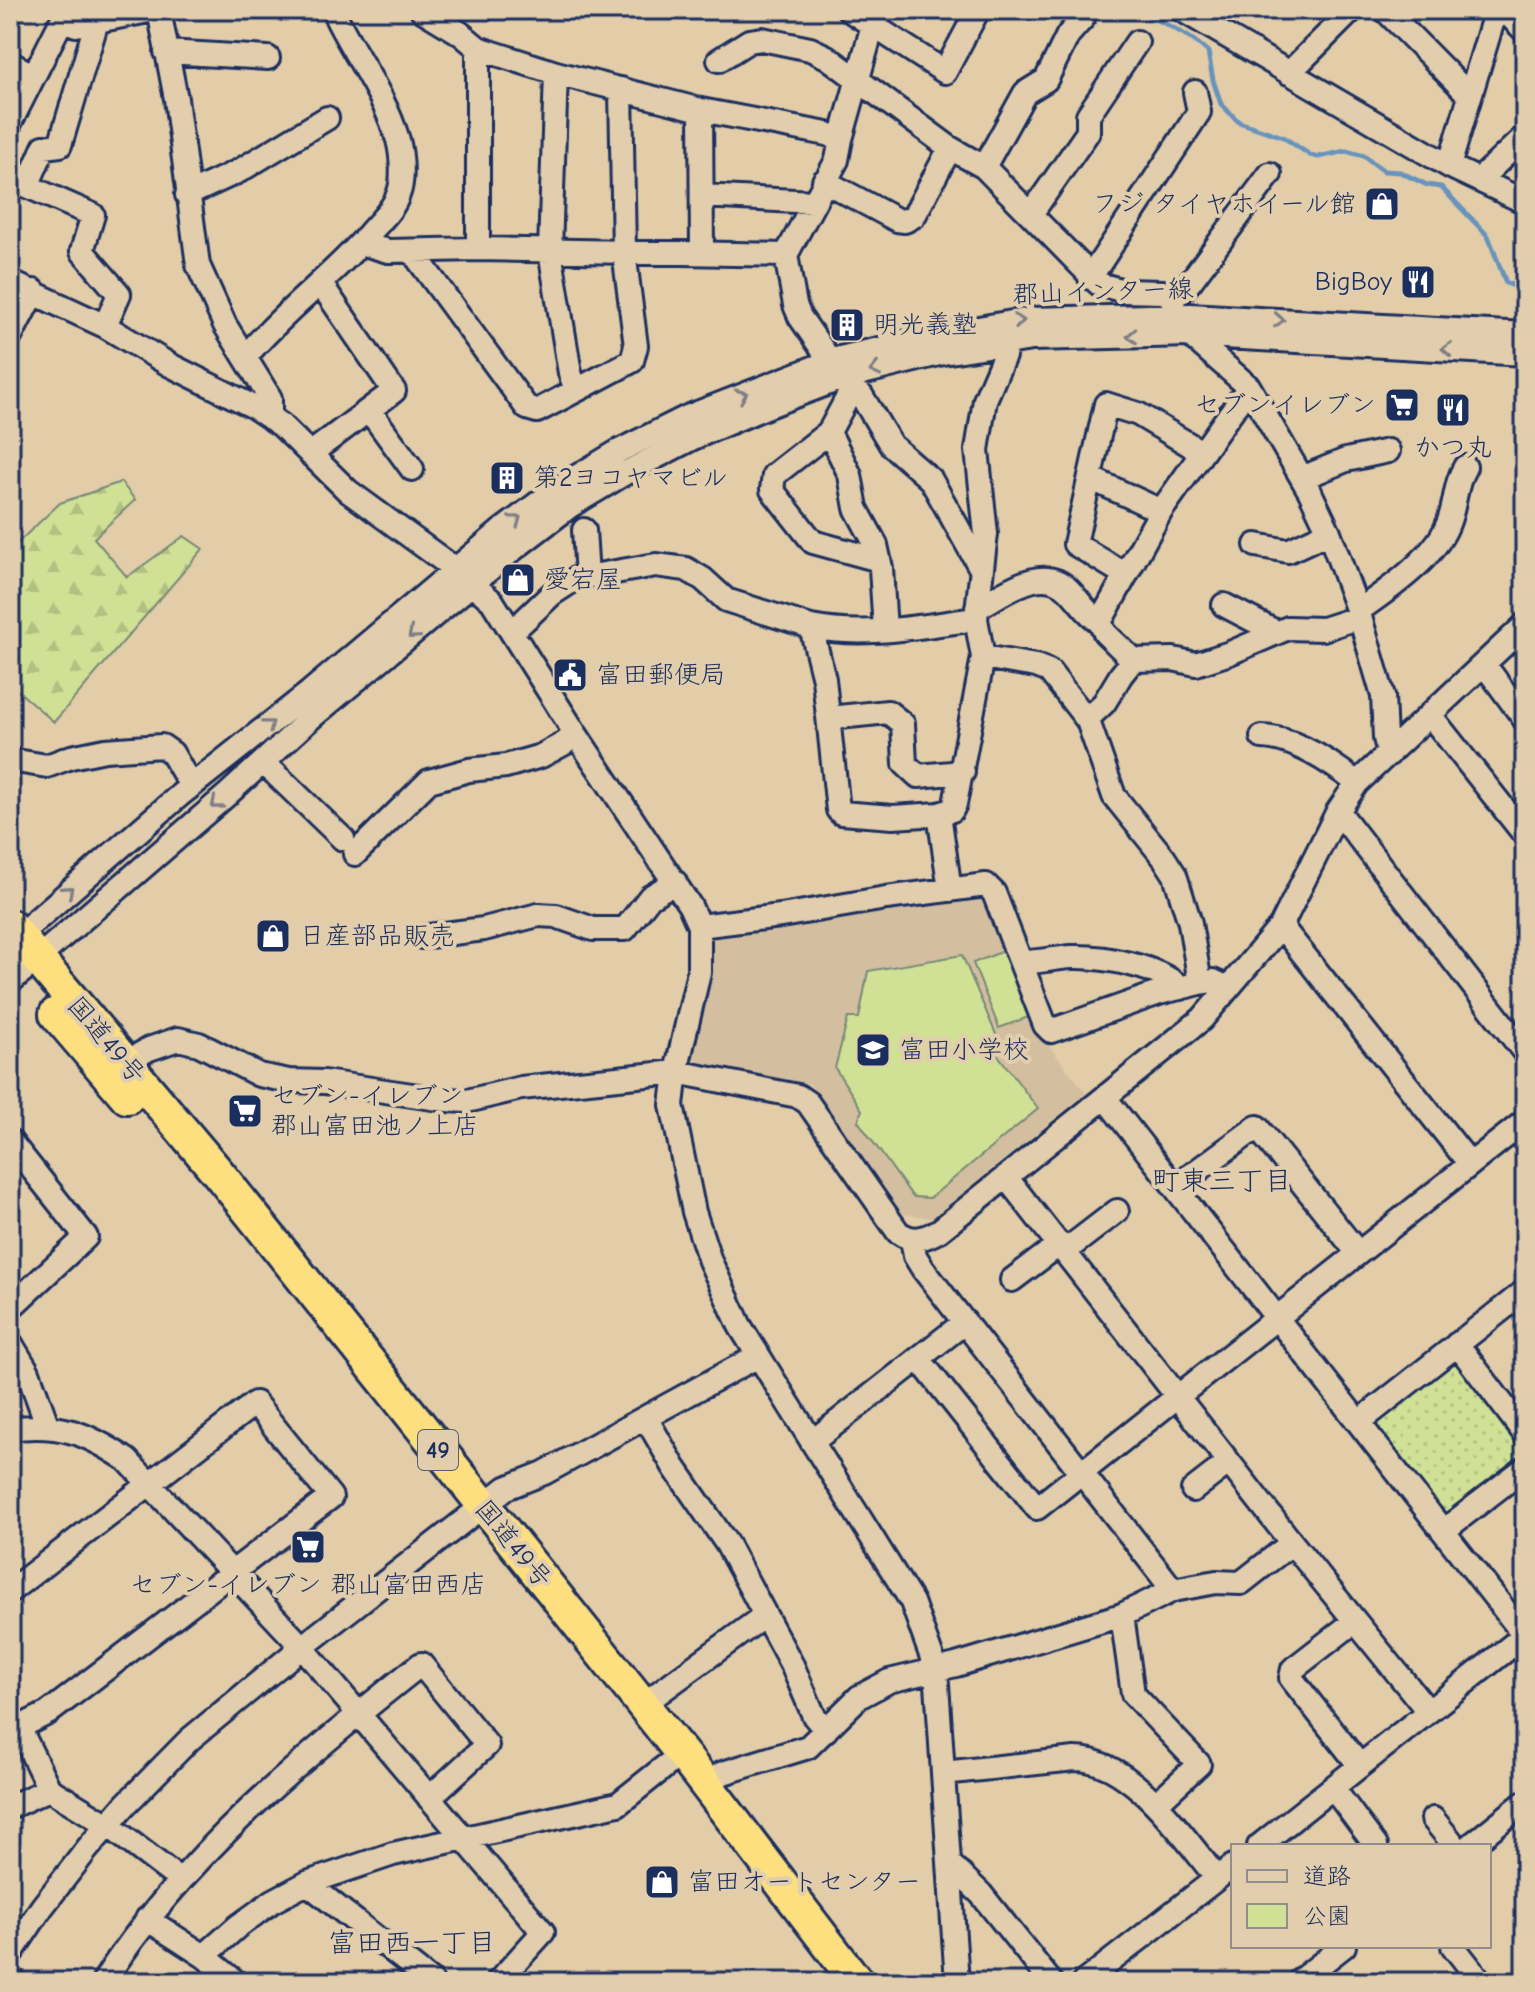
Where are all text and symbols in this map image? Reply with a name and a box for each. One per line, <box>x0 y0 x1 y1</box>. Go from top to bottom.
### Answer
shop icon: フジ タイヤホイール館 <box>1363 185 1401 223</box>
place label: フジ タイヤホイール館 <box>1092 189 1356 219</box>
restaurant icon: BigBoy <box>1399 263 1437 301</box>
place label: BigBoy <box>1315 267 1392 297</box>
street label: 郡山インター線 <box>1012 274 1194 310</box>
building icon: 明光義塾 <box>828 306 866 344</box>
place label: 明光義塾 <box>873 310 977 340</box>
one-way arrow <box>1273 311 1286 328</box>
one-way arrow <box>1013 313 1026 330</box>
one-way arrow <box>1125 327 1138 344</box>
one-way arrow <box>1440 341 1453 358</box>
one-way arrow <box>868 361 882 378</box>
supermarket icon: セブンイレブン <box>1383 386 1421 424</box>
one-way arrow <box>734 388 748 405</box>
place label: セブンイレブン <box>1194 390 1376 420</box>
restaurant icon: かつ丸 <box>1434 391 1472 429</box>
place label: かつ丸 <box>1414 433 1492 463</box>
building icon: 第2ヨコヤマビル <box>488 459 526 497</box>
place label: 第2ヨコヤマビル <box>533 463 728 493</box>
one-way arrow <box>507 516 521 530</box>
shop icon: 愛宕屋 <box>499 561 537 599</box>
place label: 愛宕屋 <box>544 565 622 595</box>
one-way arrow <box>407 624 422 639</box>
public building icon: 富田郵便局 <box>551 656 589 694</box>
place label: 富田郵便局 <box>596 660 726 690</box>
one-way arrow <box>260 720 274 735</box>
one-way arrow <box>211 794 226 809</box>
one-way arrow <box>59 886 74 900</box>
shop icon: 日産部品販売 <box>254 917 292 955</box>
place label: 日産部品販売 <box>299 921 455 951</box>
street label: 国道49号 <box>61 990 151 1090</box>
school or university icon: 富田小学校 <box>854 1031 892 1069</box>
place label: 富田小学校 <box>899 1035 1029 1065</box>
place label: セブン-イレブン 郡山富田池ノ上店 <box>271 1081 479 1141</box>
supermarket icon: セブン-イレブン 郡山富田池ノ上店 <box>226 1092 264 1130</box>
district label: 町東三丁目 <box>1152 1165 1292 1197</box>
road number: 49 <box>418 1430 458 1470</box>
street label: 国道49号 <box>468 1494 558 1594</box>
supermarket icon: セブン-イレブン 郡山富田西店 <box>289 1528 327 1566</box>
place label: セブン-イレブン 郡山富田西店 <box>129 1570 487 1600</box>
legend <box>1231 1844 1491 1948</box>
text: 道路 <box>1303 1862 1351 1890</box>
shop icon: 富田オートセンター <box>643 1863 681 1901</box>
place label: 富田オートセンター <box>688 1867 921 1897</box>
text: 公園 <box>1303 1902 1351 1930</box>
district label: 富田西一丁目 <box>328 1927 496 1959</box>

